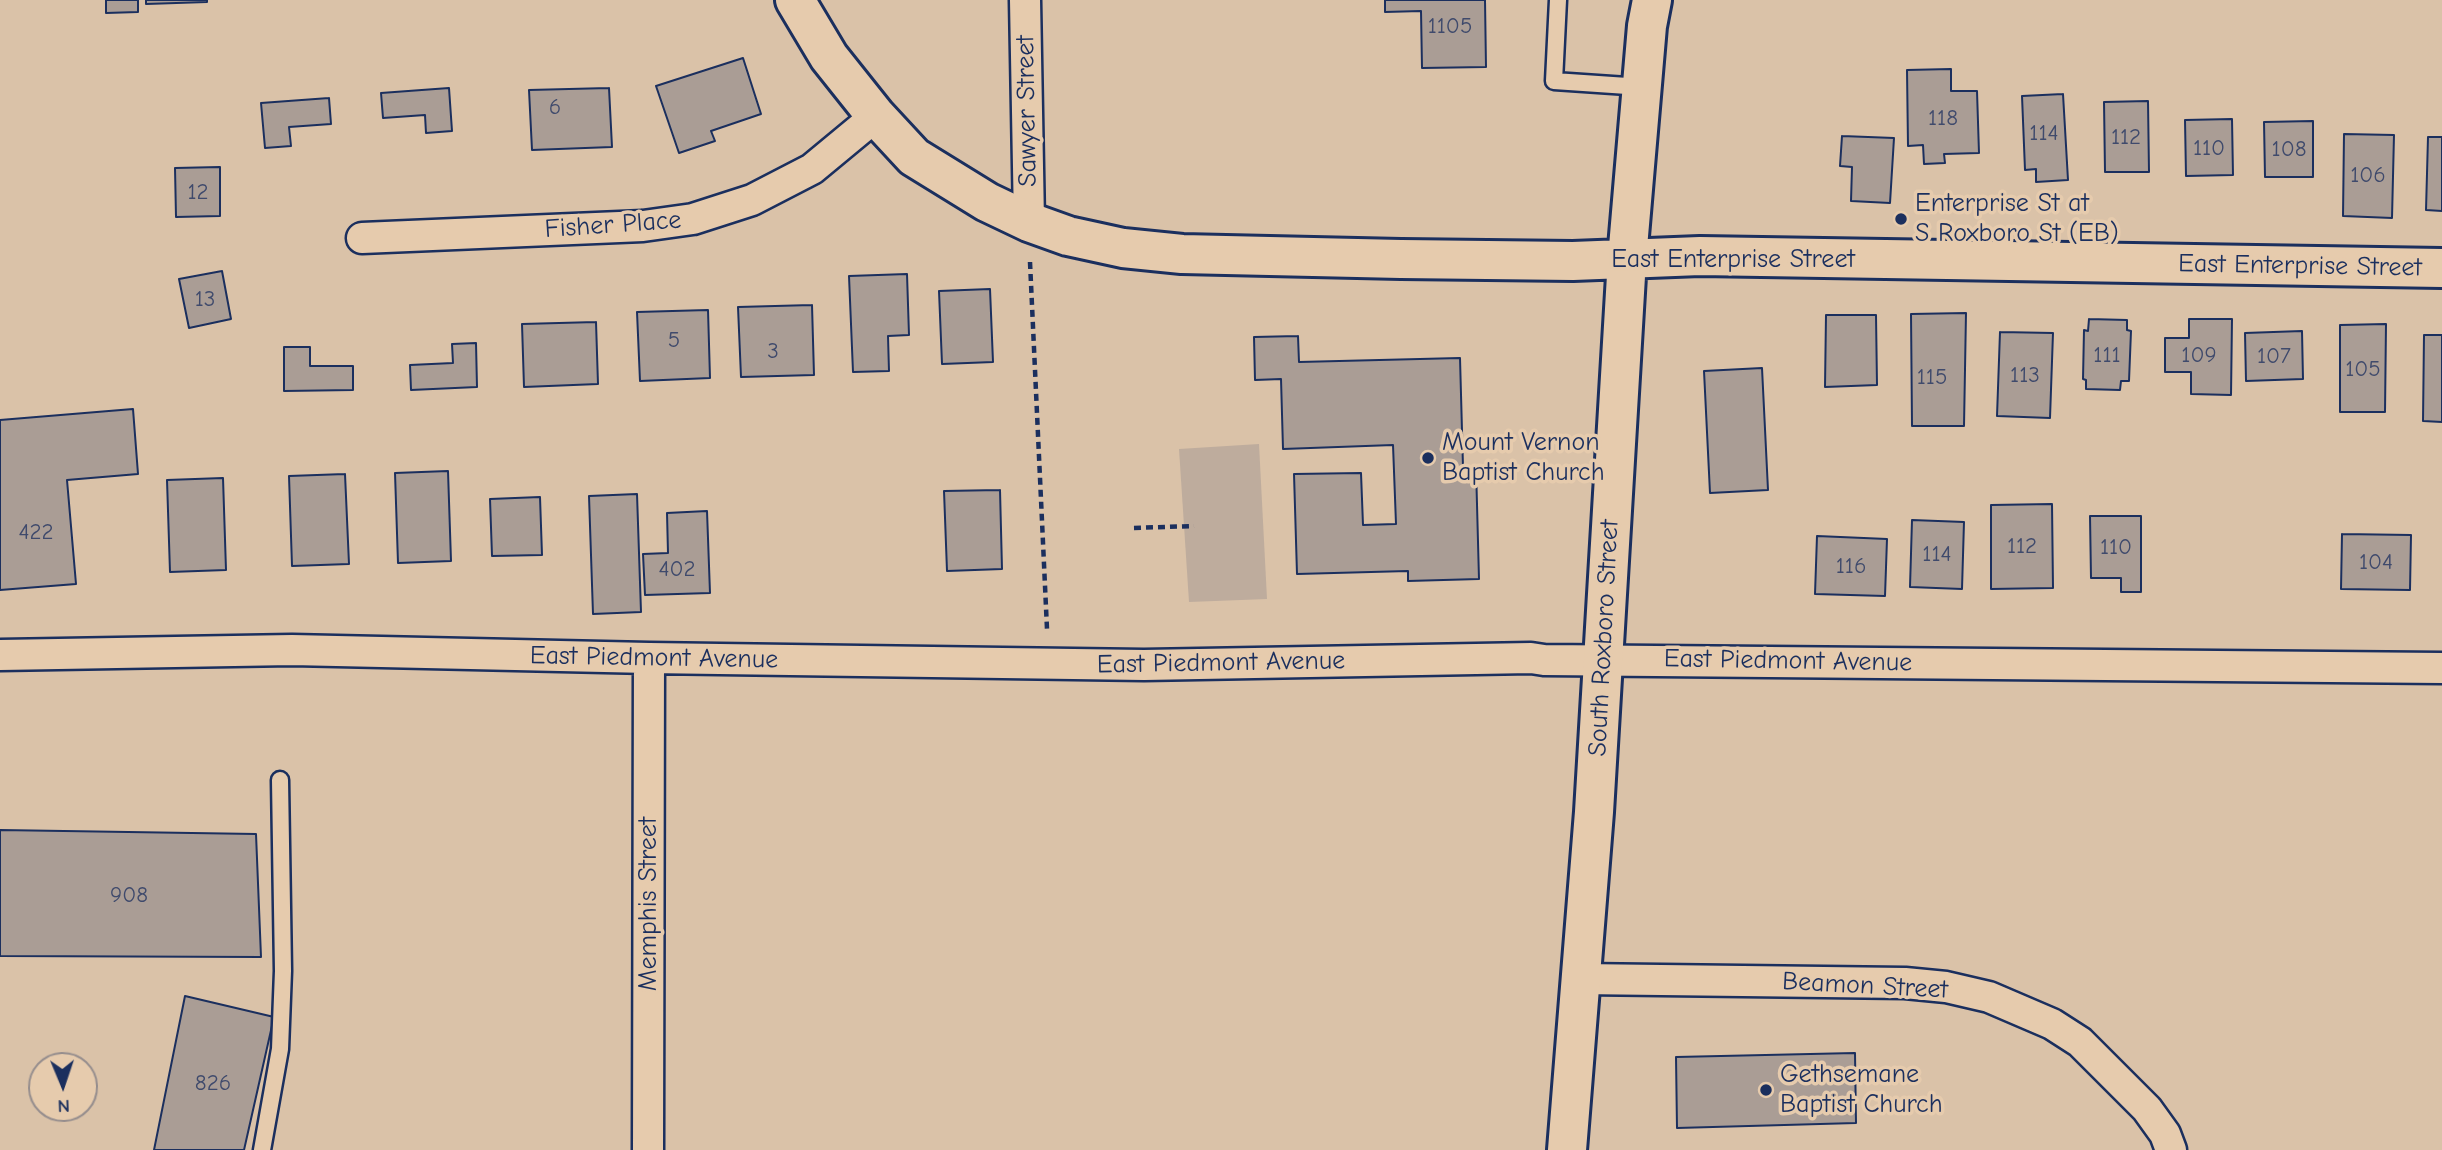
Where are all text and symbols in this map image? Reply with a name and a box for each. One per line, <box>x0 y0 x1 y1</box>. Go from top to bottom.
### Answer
house number: 1105 <box>1428 12 1472 40</box>
street label: Sawyer Street <box>1010 35 1044 187</box>
house number: 6 <box>549 93 561 121</box>
house number: 118 <box>1928 104 1958 132</box>
house number: 114 <box>2029 119 2059 147</box>
house number: 112 <box>2111 123 2141 151</box>
house number: 110 <box>2193 134 2225 162</box>
house number: 108 <box>2272 135 2306 163</box>
house number: 106 <box>2350 161 2386 189</box>
house number: 12 <box>187 178 209 206</box>
place label: Enterprise St at S Roxboro St (EB) <box>1915 188 2119 249</box>
street label: Fisher Place <box>544 205 682 245</box>
marker: Enterprise St at S Roxboro St (EB) <box>1893 211 1909 227</box>
street label: East Enterprise Street <box>1611 244 1855 276</box>
street label: East Enterprise Street <box>2178 248 2422 284</box>
house number: 13 <box>195 285 215 313</box>
house number: 5 <box>668 326 680 354</box>
house number: 3 <box>767 337 779 365</box>
house number: 111 <box>2093 341 2121 369</box>
house number: 109 <box>2181 341 2217 369</box>
house number: 107 <box>2257 342 2291 370</box>
house number: 105 <box>2345 355 2381 383</box>
house number: 113 <box>2010 361 2040 389</box>
house number: 115 <box>1917 363 1947 391</box>
place label: Mount Vernon Baptist Church <box>1442 427 1605 488</box>
marker: Mount Vernon Baptist Church <box>1420 450 1436 466</box>
house number: 422 <box>18 518 54 546</box>
street label: South Roxboro Street <box>1582 519 1626 757</box>
house number: 112 <box>2007 532 2037 560</box>
house number: 110 <box>2100 533 2132 561</box>
house number: 114 <box>1922 540 1952 568</box>
house number: 104 <box>2359 548 2393 576</box>
house number: 116 <box>1836 552 1866 580</box>
house number: 402 <box>658 555 696 583</box>
street label: East Piedmont Avenue <box>530 640 778 676</box>
street label: East Piedmont Avenue <box>1664 643 1912 679</box>
street label: East Piedmont Avenue <box>1097 645 1345 681</box>
street label: Memphis Street <box>633 817 665 991</box>
house number: 908 <box>110 881 148 909</box>
street label: Beamon Street <box>1781 966 1949 1006</box>
north arrow <box>28 1052 98 1122</box>
place label: Gethsemane Baptist Church <box>1780 1059 1943 1120</box>
house number: 826 <box>195 1069 231 1097</box>
marker: Gethsemane Baptist Church <box>1758 1082 1774 1098</box>
text: N <box>57 1095 70 1117</box>

